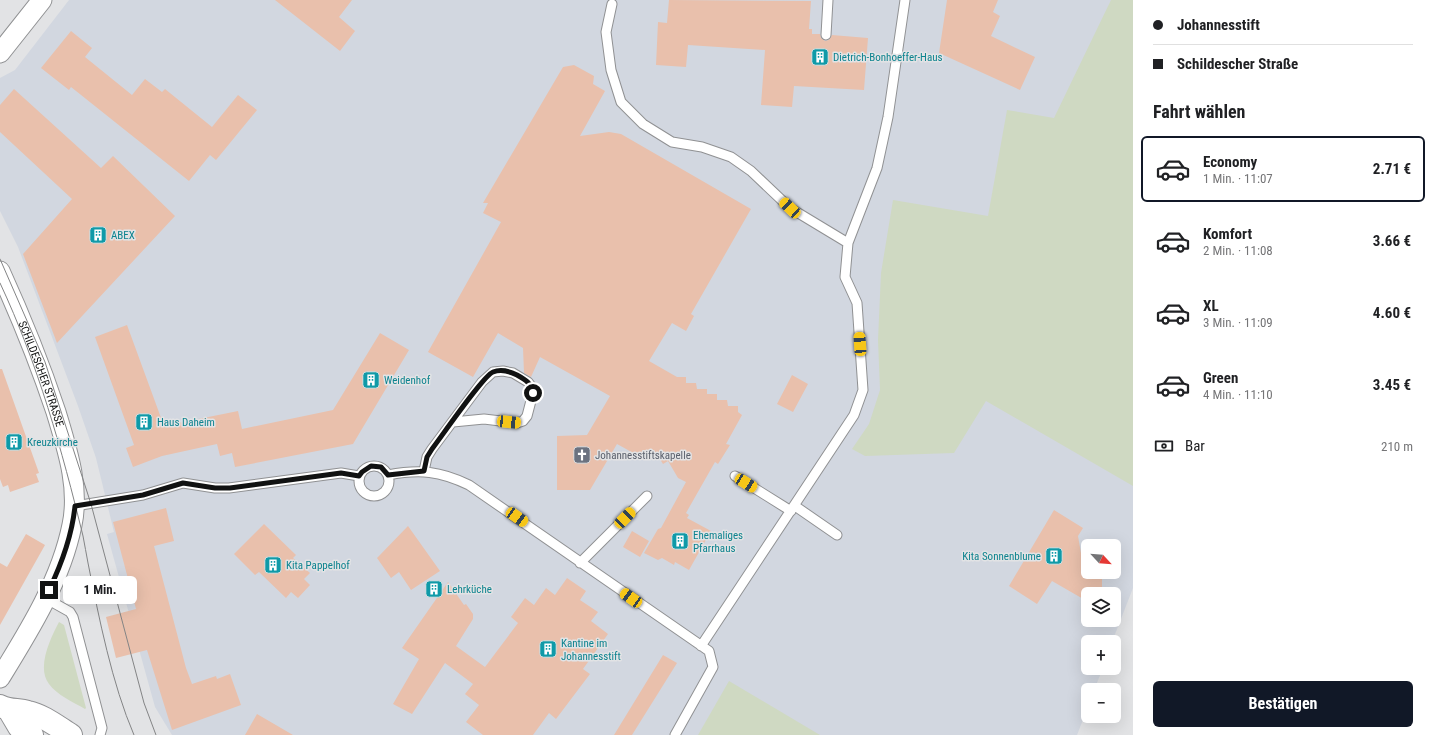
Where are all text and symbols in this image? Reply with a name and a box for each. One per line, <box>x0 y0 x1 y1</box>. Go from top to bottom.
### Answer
text: Johannesstift <box>1177 16 1260 34</box>
building icon: Dietrich-Bonhoeffer-Haus <box>810 47 830 67</box>
place label: Dietrich-Bonhoeffer-Haus <box>833 51 943 64</box>
text: Schildescher Straße <box>1177 55 1298 73</box>
text: Fahrt wählen <box>1153 101 1245 122</box>
icon: car <box>1155 151 1191 187</box>
text: Economy <box>1203 153 1257 171</box>
text: 2.71 € <box>1373 160 1411 178</box>
text: 1 Min. · 11:07 <box>1203 171 1273 186</box>
car <box>777 195 803 221</box>
icon: car <box>1155 223 1191 259</box>
building icon: ABEX <box>88 225 108 245</box>
text: Komfort <box>1203 225 1252 243</box>
place label: ABEX <box>111 229 135 242</box>
text: 3.66 € <box>1373 232 1411 250</box>
text: 2 Min. · 11:08 <box>1203 243 1273 258</box>
icon: car <box>1155 295 1191 331</box>
text: XL <box>1203 297 1219 315</box>
text: 4.60 € <box>1373 304 1411 322</box>
text: 3 Min. · 11:09 <box>1203 315 1273 330</box>
street label: SCHILDESCHER STRASSE <box>16 319 67 429</box>
car <box>853 332 867 356</box>
icon: car <box>1155 367 1191 403</box>
text: Green <box>1203 369 1238 387</box>
building icon: Weidenhof <box>361 370 381 390</box>
place label: Weidenhof <box>384 374 431 387</box>
text: 3.45 € <box>1373 376 1411 394</box>
route start <box>524 384 542 402</box>
text: 4 Min. · 11:10 <box>1203 387 1273 402</box>
building icon: Haus Daheim <box>134 412 154 432</box>
car <box>496 415 522 429</box>
place label: Haus Daheim <box>157 416 215 429</box>
building icon: Kreuzkirche <box>4 432 24 452</box>
icon: cash <box>1153 435 1175 457</box>
place label: Kreuzkirche <box>27 436 78 449</box>
text: Bar <box>1185 437 1205 455</box>
text: 210 m <box>1381 439 1413 454</box>
church icon: Johannesstiftskapelle <box>572 445 592 465</box>
place label: Johannesstiftskapelle <box>595 449 691 462</box>
car <box>733 472 759 494</box>
car <box>504 505 530 529</box>
car <box>612 505 638 531</box>
place label: Ehemaliges Pfarrhaus <box>693 529 743 555</box>
building icon: Ehemaliges Pfarrhaus <box>670 531 690 551</box>
north arrow <box>1081 539 1121 579</box>
map controls <box>1081 539 1121 723</box>
building icon: Kita Sonnenblume <box>1044 546 1064 566</box>
place label: Kita Sonnenblume <box>962 550 1041 563</box>
building icon: Kita Pappelhof <box>263 555 283 575</box>
place label: Kita Pappelhof <box>286 559 350 572</box>
callout: 1 Min. <box>63 576 137 604</box>
building icon: Lehrküche <box>424 579 444 599</box>
route end <box>40 581 58 599</box>
text: 1 Min. <box>84 582 116 597</box>
place label: Lehrküche <box>447 583 492 596</box>
car <box>618 586 644 610</box>
button: layers <box>1081 587 1121 627</box>
button: + <box>1081 635 1121 675</box>
place label: Kantine im Johannesstift <box>561 637 621 663</box>
building icon: Kantine im Johannesstift <box>538 639 558 659</box>
button: Bestätigen <box>1153 681 1413 727</box>
button: − <box>1081 683 1121 723</box>

